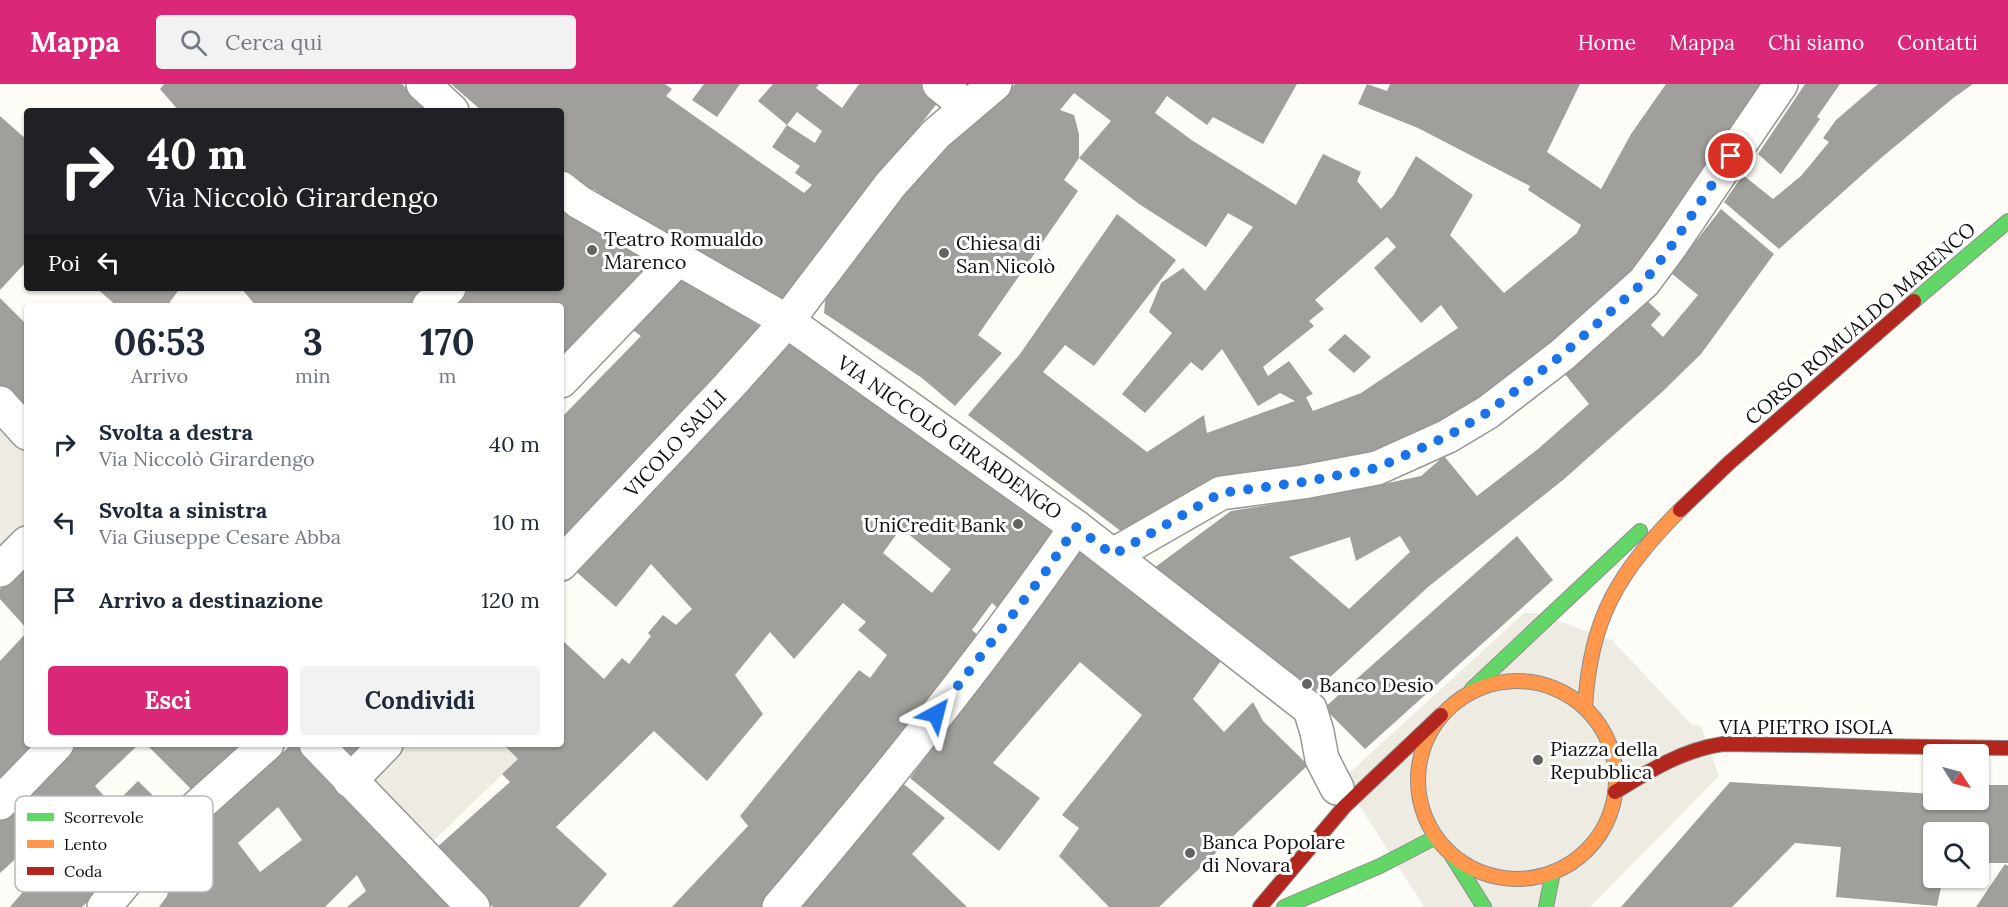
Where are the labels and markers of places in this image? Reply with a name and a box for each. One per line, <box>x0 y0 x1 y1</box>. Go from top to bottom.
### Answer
pin <box>1705 130 1756 181</box>
place label: Teatro Romualdo Marenco <box>604 226 763 274</box>
place label: Chiesa di San Nicolò <box>956 230 1055 278</box>
marker: Teatro Romualdo Marenco <box>585 243 599 257</box>
marker: Chiesa di San Nicolò <box>937 246 951 260</box>
place label: UniCredit Bank <box>864 512 1006 537</box>
marker: UniCredit Bank <box>1011 517 1025 531</box>
place label: Banco Desio <box>1319 672 1434 697</box>
marker: Banco Desio <box>1300 677 1314 691</box>
place label: Piazza della Repubblica <box>1550 736 1658 784</box>
marker: Piazza della Repubblica <box>1531 753 1545 767</box>
place label: Banca Popolare di Novara <box>1202 829 1346 877</box>
marker: Banca Popolare di Novara <box>1183 846 1197 860</box>

